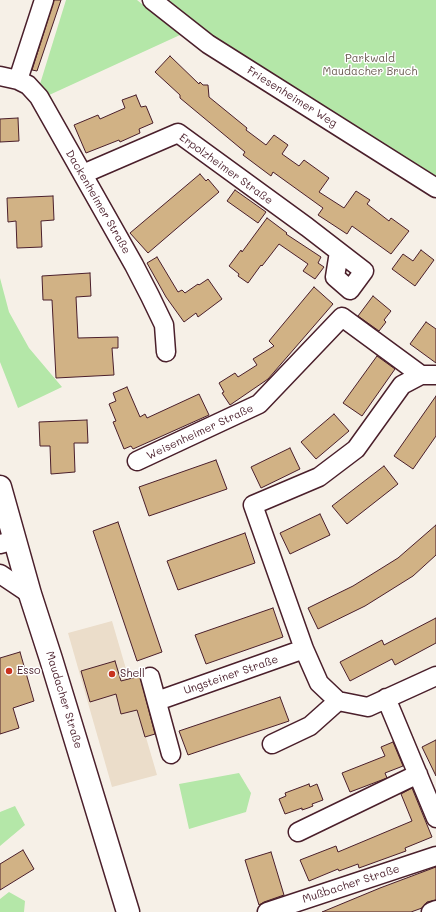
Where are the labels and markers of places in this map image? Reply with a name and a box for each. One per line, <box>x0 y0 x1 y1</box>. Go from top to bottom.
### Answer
place label: Esso <box>17 664 41 678</box>
marker: Esso <box>4 666 14 676</box>
place label: Shell <box>120 667 145 681</box>
marker: Shell <box>107 669 117 679</box>

